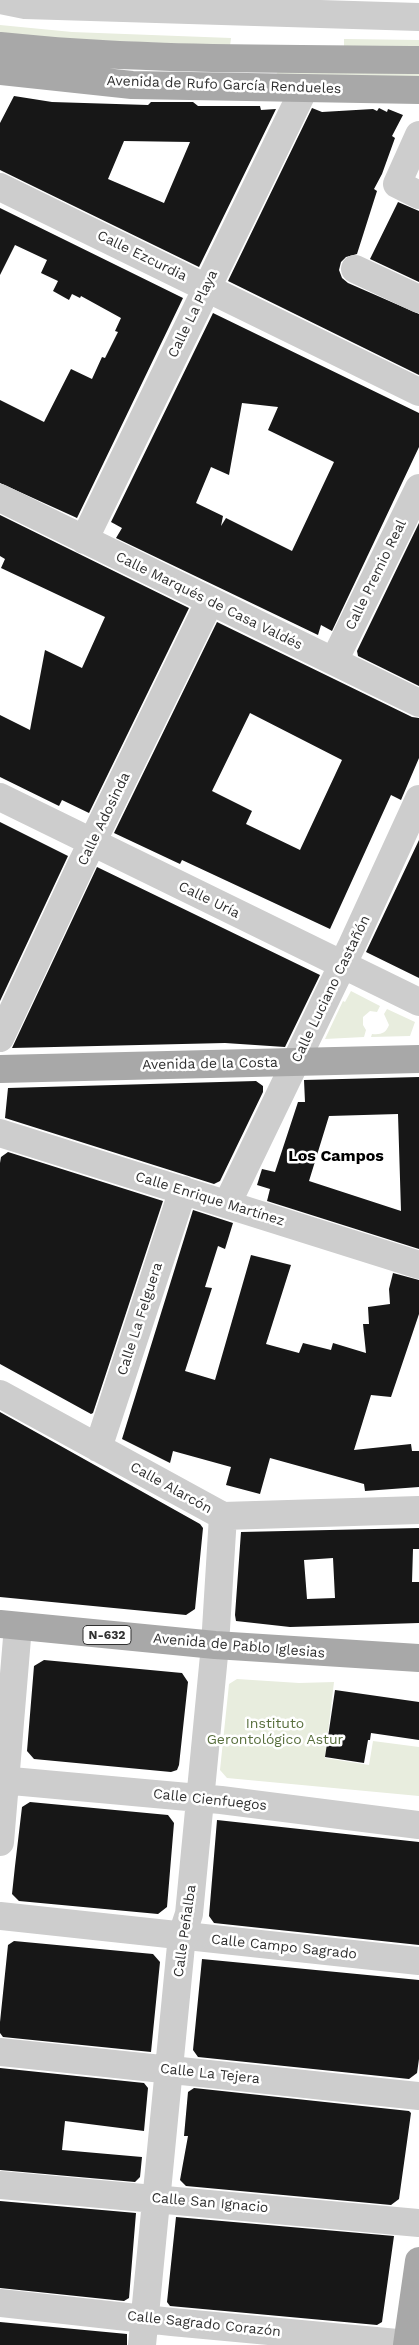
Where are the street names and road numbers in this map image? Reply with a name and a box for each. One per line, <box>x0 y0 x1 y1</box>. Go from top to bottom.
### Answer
street label: Avenida de Rufo García Rendueles <box>106 73 342 97</box>
street label: Calle Ezcurdia <box>94 227 190 285</box>
street label: Calle La Playa <box>165 267 221 361</box>
street label: Calle Premio Real <box>342 517 410 633</box>
street label: Calle Marqués de Casa Valdés <box>113 548 305 654</box>
street label: Calle Adosinda <box>74 770 134 868</box>
street label: Calle Uría <box>176 878 242 922</box>
street label: Calle Luciano Castañón <box>288 913 374 1065</box>
street label: Avenida de la Costa <box>142 1054 278 1074</box>
street label: Calle Enrique Martínez <box>133 1168 287 1230</box>
street label: Calle La Felguera <box>114 1260 166 1378</box>
street label: Calle Alarcón <box>127 1459 215 1517</box>
road number: N-632 <box>83 1626 131 1644</box>
street label: Avenida de Pablo Iglesias <box>152 1630 326 1662</box>
street label: Calle Cienfuegos <box>152 1786 268 1814</box>
street label: Calle Peñalba <box>170 1884 200 1978</box>
street label: Calle Campo Sagrado <box>210 1931 358 1963</box>
street label: Calle La Tejera <box>159 2060 261 2088</box>
street label: Calle San Ignacio <box>151 2190 269 2216</box>
street label: Calle Sagrado Corazón <box>126 2308 282 2340</box>

